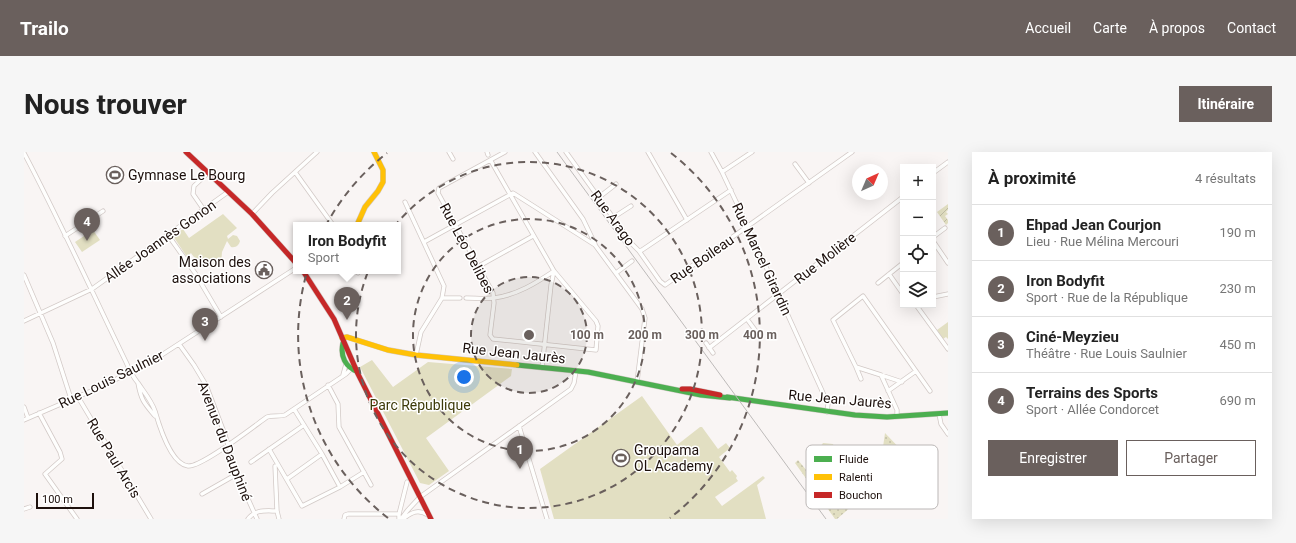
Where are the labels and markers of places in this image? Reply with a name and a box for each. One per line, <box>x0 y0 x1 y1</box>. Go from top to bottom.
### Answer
sports icon: Gymnase Le Bourg <box>105 165 125 185</box>
place label: Gymnase Le Bourg <box>128 167 245 183</box>
pin: 4 <box>74 208 100 241</box>
place label: Maison des associations <box>172 254 251 286</box>
public building icon: Maison des associations <box>254 260 274 280</box>
pin: 2 <box>334 287 360 320</box>
pin: 3 <box>192 308 218 341</box>
centre of rings <box>522 328 536 342</box>
pin: 1 <box>507 436 533 469</box>
place label: Groupama OL Academy <box>634 442 713 474</box>
sports icon: Groupama OL Academy <box>611 448 631 468</box>

